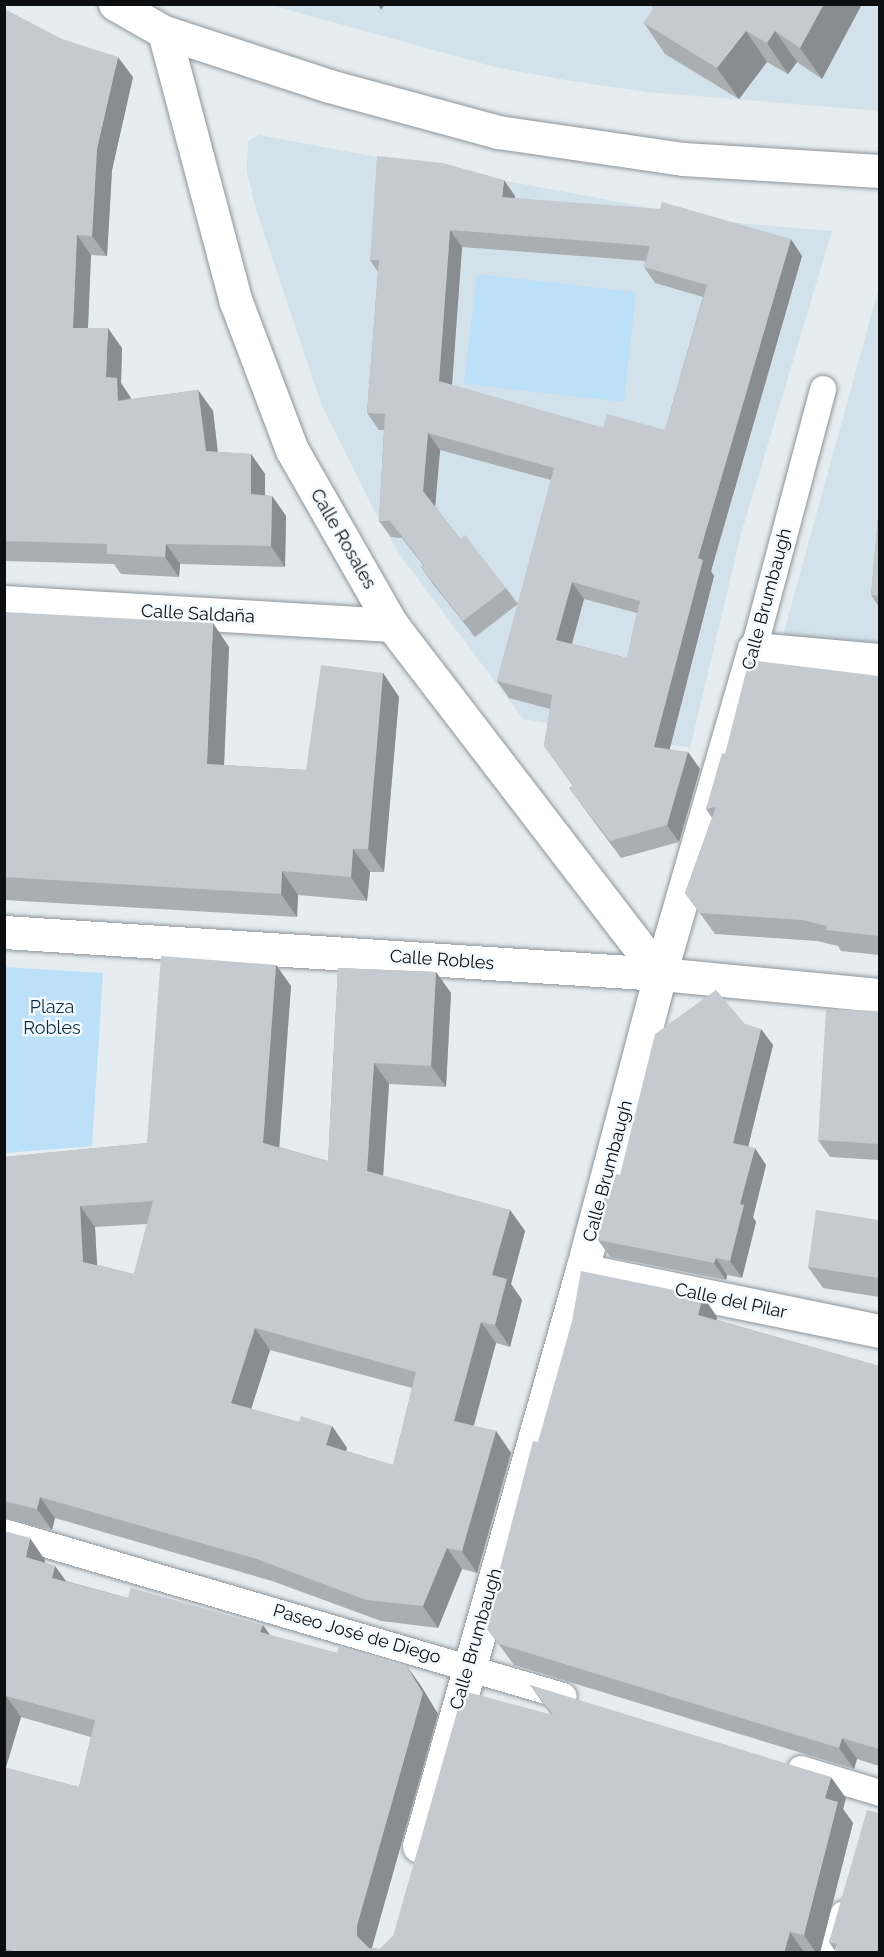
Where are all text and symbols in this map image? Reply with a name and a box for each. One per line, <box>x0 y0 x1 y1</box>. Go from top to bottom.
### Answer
street label: Calle Rosales <box>306 485 380 593</box>
street label: Calle Brumbaugh <box>738 526 796 672</box>
street label: Calle Saldaña <box>140 600 256 628</box>
street label: Calle Robles <box>389 946 495 974</box>
park label: Plaza Robles <box>23 997 81 1040</box>
street label: Calle Brumbaugh <box>579 1098 637 1244</box>
street label: Calle del Pilar <box>673 1279 789 1323</box>
street label: Calle Brumbaugh <box>446 1566 506 1712</box>
street label: Paseo José de Diego <box>270 1600 444 1668</box>

